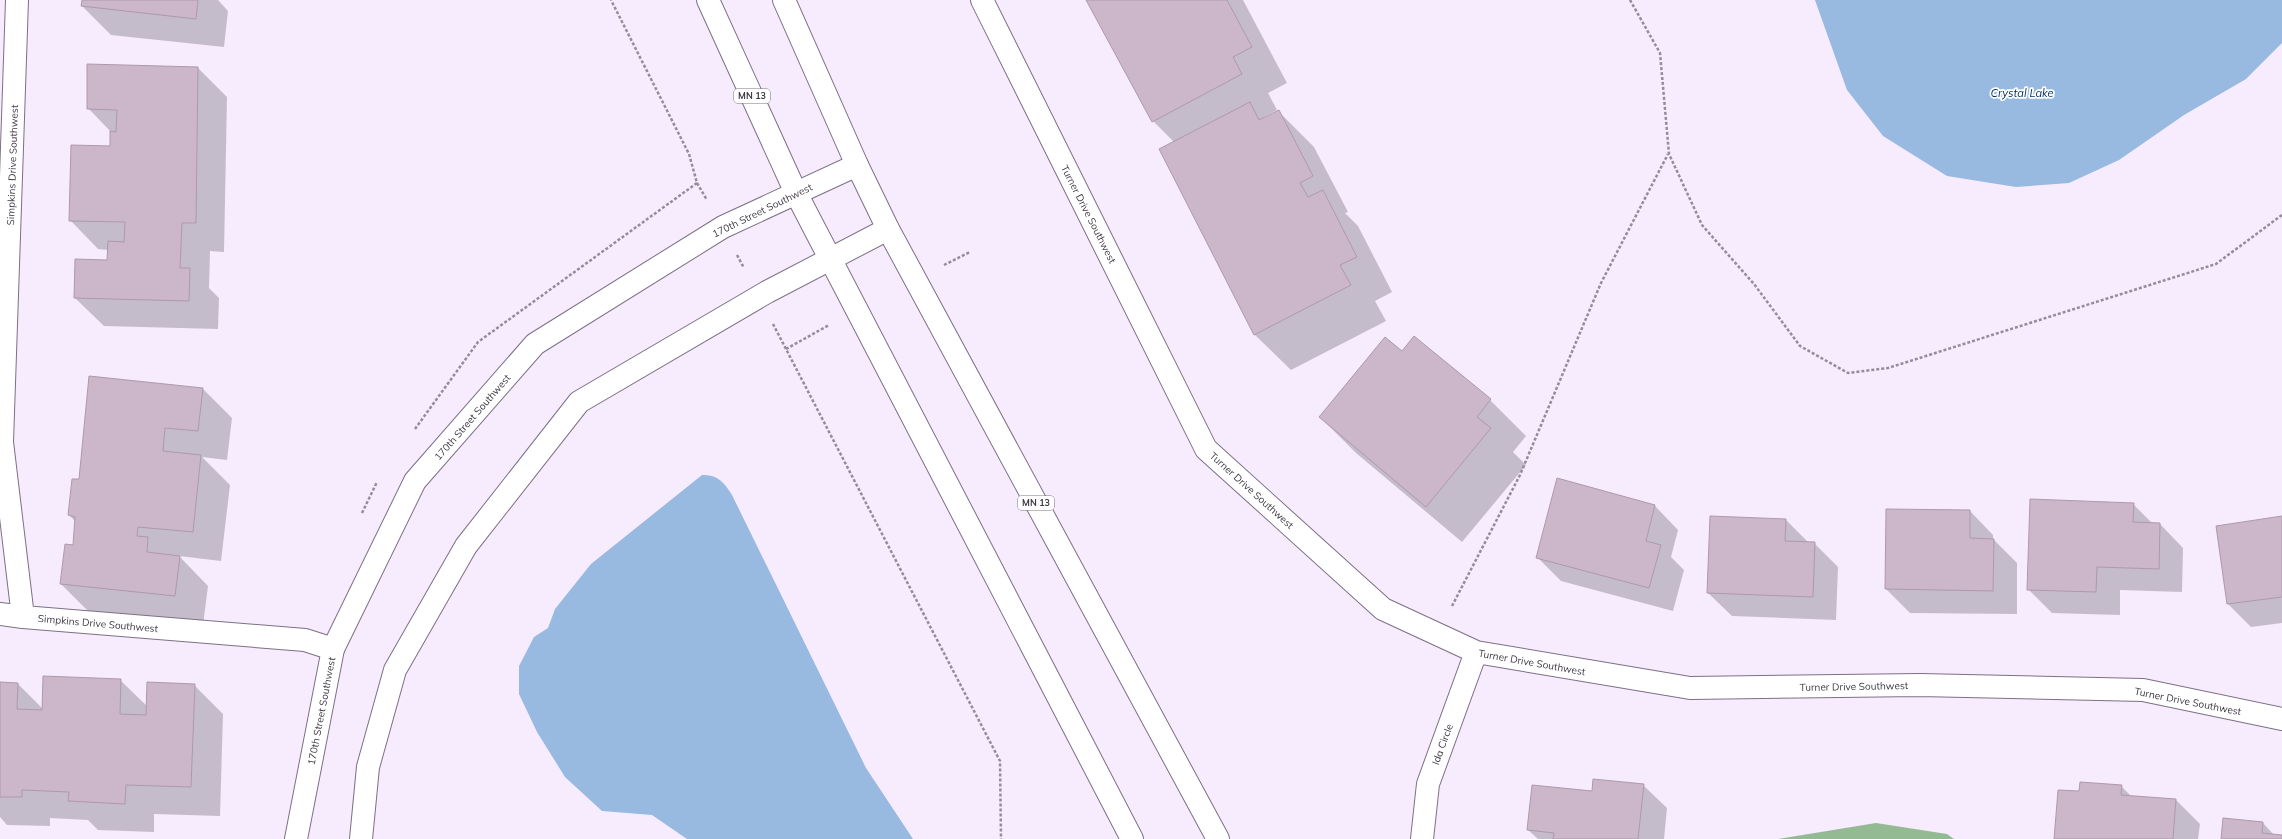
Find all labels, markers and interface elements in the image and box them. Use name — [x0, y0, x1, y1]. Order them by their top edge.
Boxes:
water label: Crystal Lake — [1990, 86, 2054, 100]
road number: MN 13 — [734, 89, 770, 103]
street label: Simpkins Drive Southwest — [4, 104, 21, 226]
street label: Turner Drive Southwest — [1058, 163, 1119, 266]
street label: 170th Street Southwest — [710, 180, 815, 240]
street label: 170th Street Southwest — [431, 371, 514, 463]
street label: Turner Drive Southwest — [1207, 449, 1297, 532]
road number: MN 13 — [1018, 496, 1054, 510]
street label: Simpkins Drive Southwest — [37, 612, 159, 635]
street label: Turner Drive Southwest — [1477, 647, 1587, 678]
street label: 170th Street Southwest — [305, 656, 338, 766]
street label: Turner Drive Southwest — [1800, 679, 1909, 694]
street label: Turner Drive Southwest — [2133, 685, 2243, 718]
street label: Ida Circle — [1429, 722, 1456, 766]

